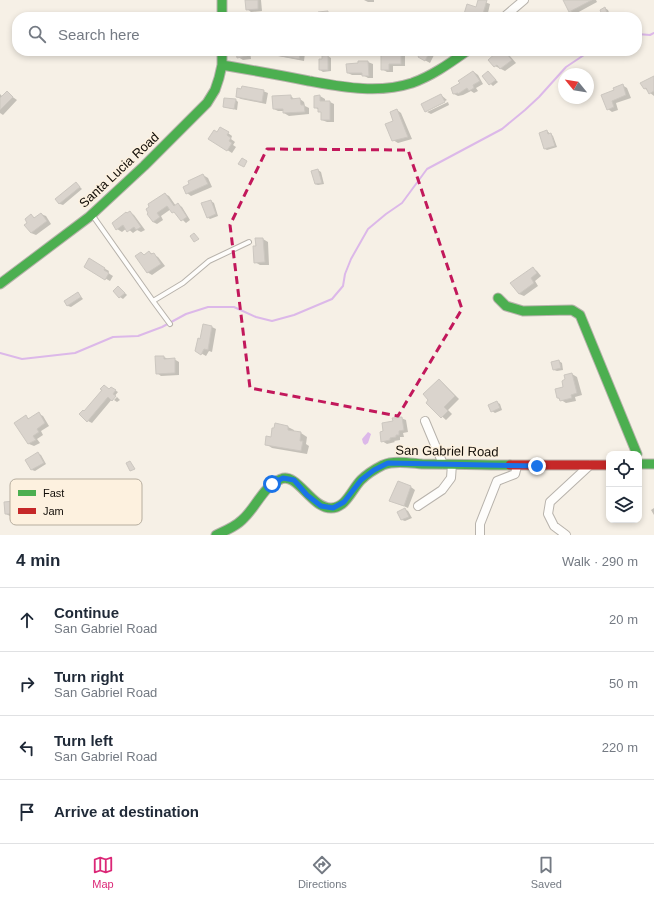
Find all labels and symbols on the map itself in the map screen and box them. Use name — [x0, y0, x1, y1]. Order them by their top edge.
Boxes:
north arrow — [558, 68, 594, 104]
street label: Santa Lucia Road — [76, 129, 162, 211]
street label: San Gabriel Road — [395, 443, 499, 459]
route end — [528, 457, 546, 475]
route start — [263, 475, 281, 493]
legend — [10, 479, 142, 525]
text: Fast — [43, 487, 64, 499]
text: Jam — [43, 505, 64, 517]

